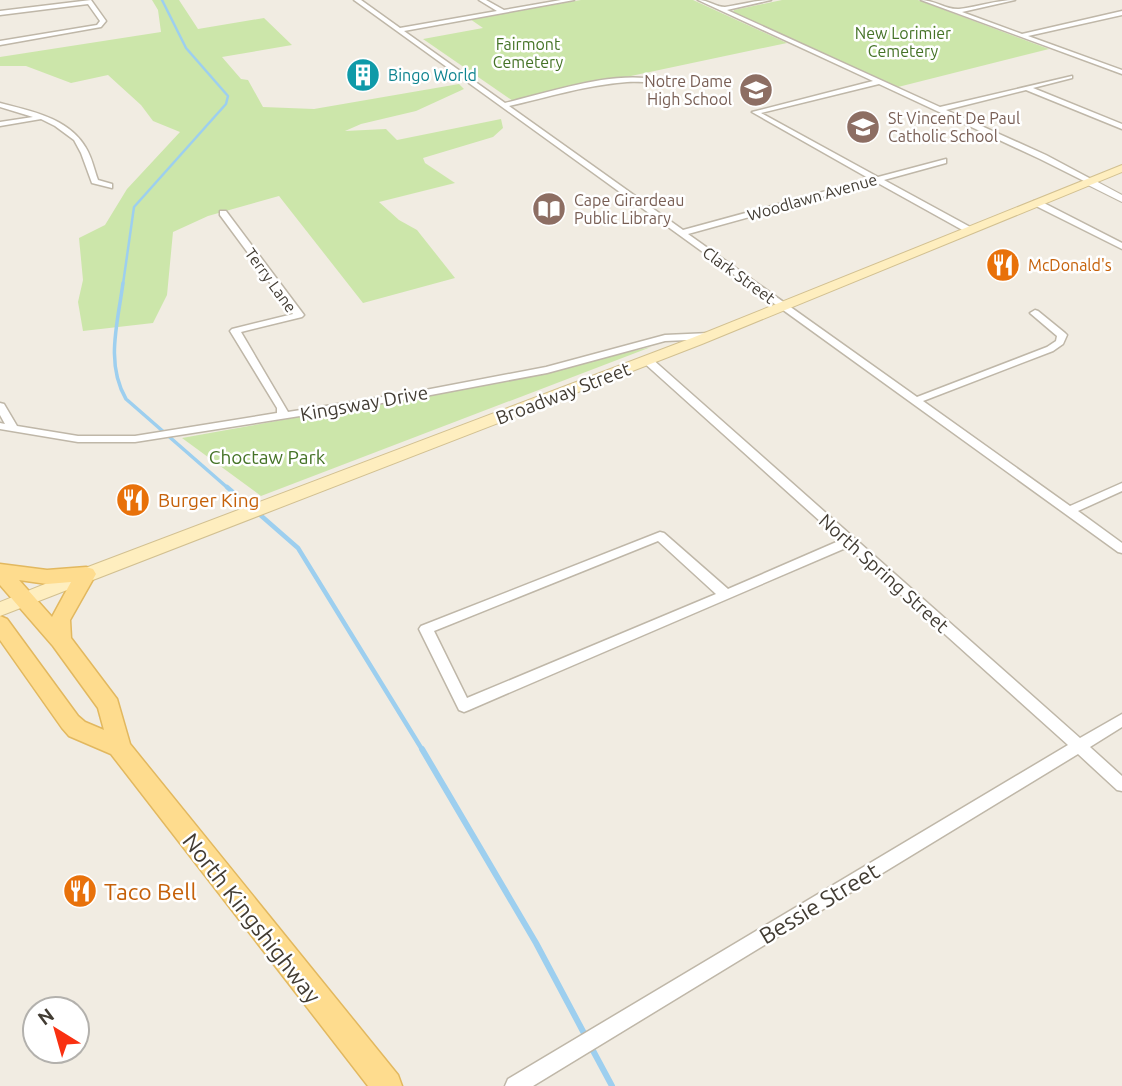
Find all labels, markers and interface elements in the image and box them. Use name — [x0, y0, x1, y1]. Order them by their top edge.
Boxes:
park label: New Lorimier Cemetery — [855, 24, 951, 60]
park label: Fairmont Cemetery — [493, 35, 564, 71]
building icon: Bingo World — [344, 56, 382, 94]
place label: Bingo World — [388, 66, 477, 84]
school or university icon: Notre Dame High School — [737, 71, 775, 109]
place label: Notre Dame High School — [644, 72, 732, 108]
school or university icon: St Vincent De Paul Catholic School — [844, 108, 882, 146]
place label: St Vincent De Paul Catholic School — [888, 109, 1020, 145]
street label: Woodlawn Avenue — [745, 170, 879, 224]
library icon: Cape Girardeau Public Library — [530, 190, 568, 228]
place label: Cape Girardeau Public Library — [574, 191, 684, 227]
street label: Clark Street — [699, 243, 779, 308]
street label: Terry Lane — [242, 244, 300, 316]
restaurant icon: McDonald's — [984, 246, 1022, 284]
place label: McDonald's — [1028, 256, 1112, 274]
street label: Broadway Street — [493, 357, 634, 429]
street label: Kingsway Drive — [298, 381, 430, 425]
park label: Choctaw Park — [209, 446, 326, 468]
restaurant icon: Burger King — [114, 481, 152, 519]
place label: Burger King — [158, 489, 259, 511]
street label: North Spring Street — [815, 509, 954, 637]
street label: North Kingshighway — [178, 828, 326, 1008]
street label: Bessie Street — [755, 858, 883, 948]
restaurant icon: Taco Bell — [61, 872, 99, 910]
place label: Taco Bell — [104, 879, 196, 904]
north arrow — [21, 995, 91, 1065]
text: N — [33, 1003, 58, 1029]

